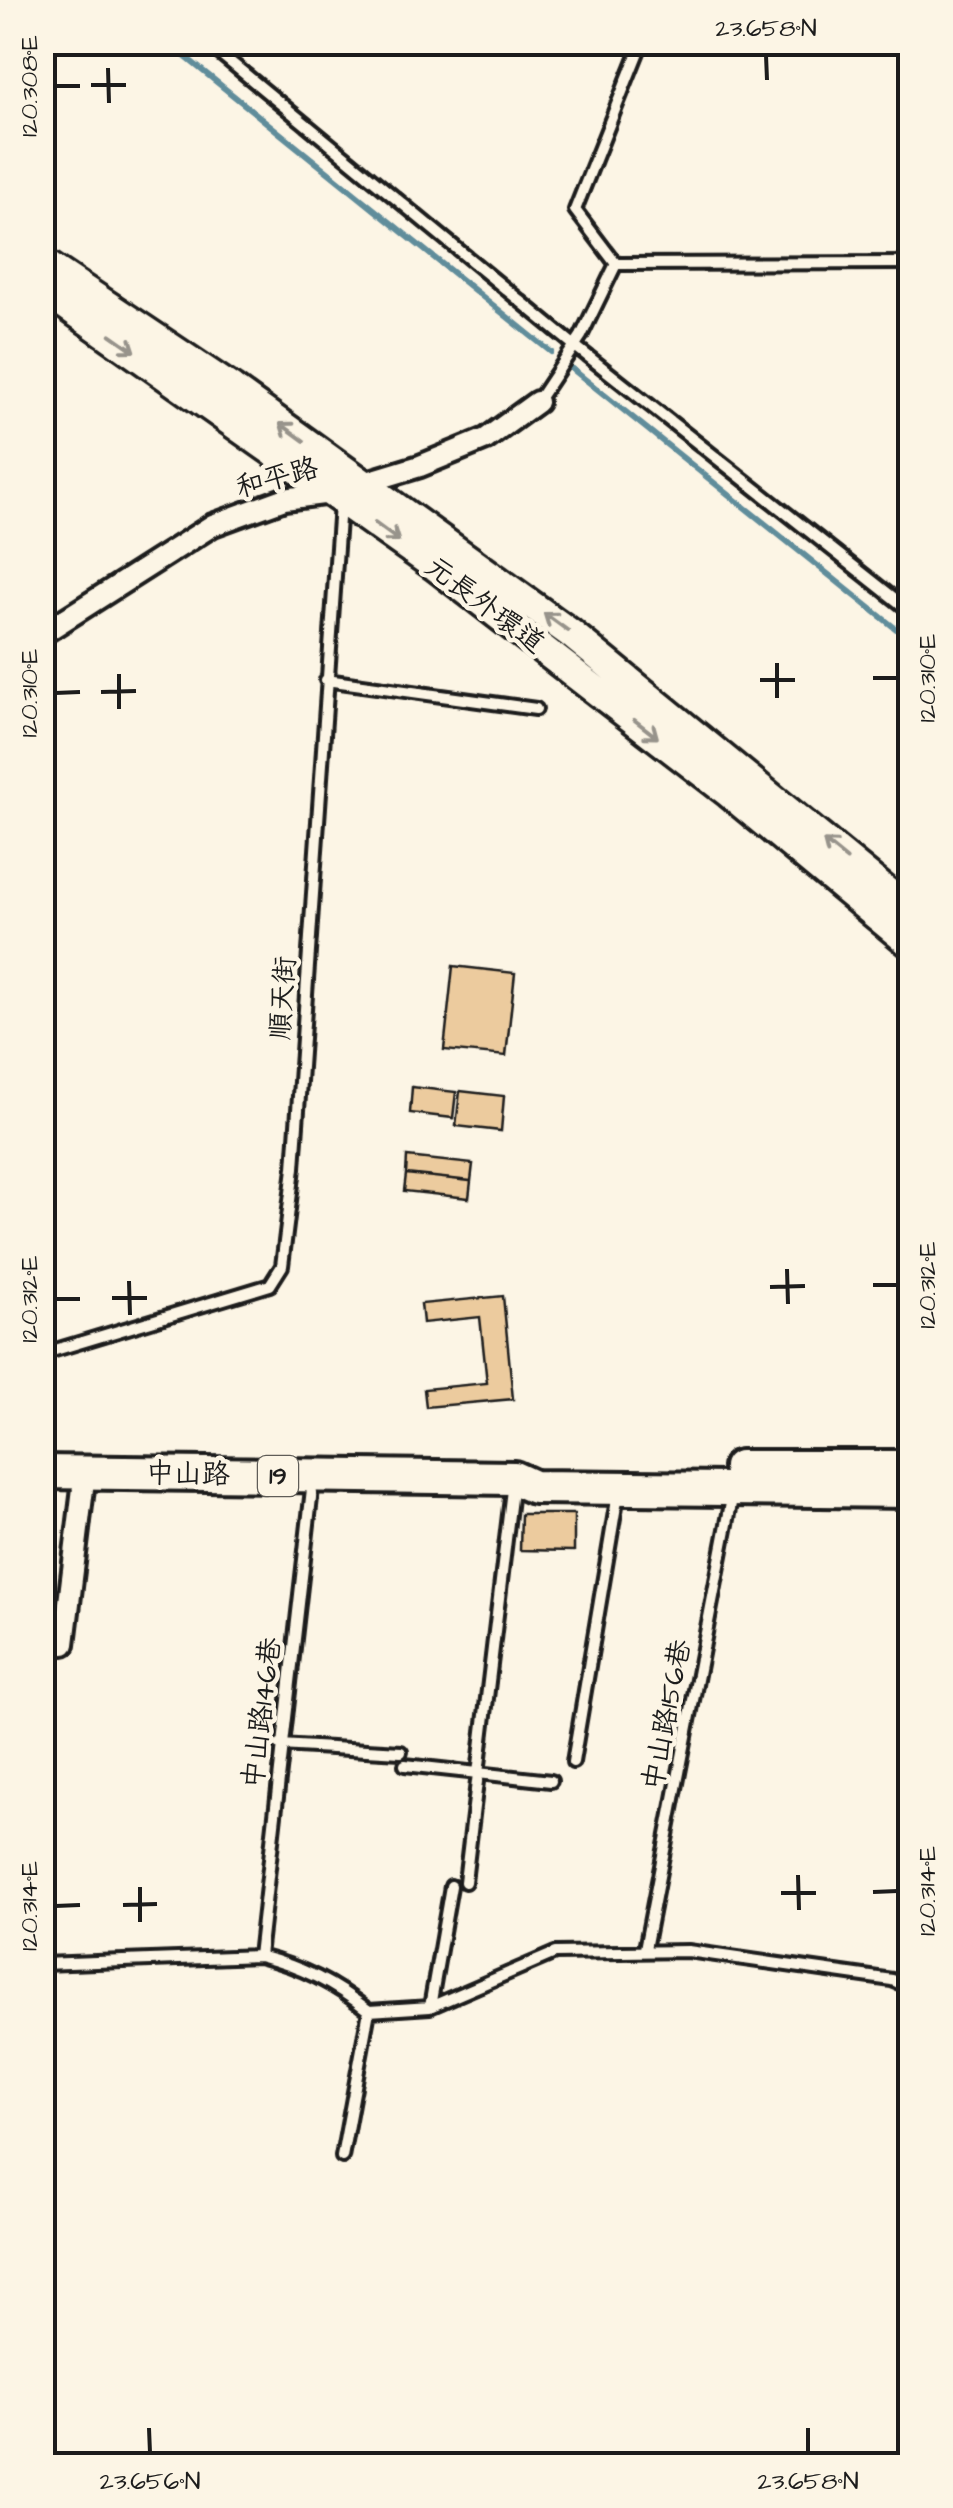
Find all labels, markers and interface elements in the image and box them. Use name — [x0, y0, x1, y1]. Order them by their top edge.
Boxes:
text: 23.658°N — [715, 11, 817, 46]
text: 120.308°E — [12, 35, 47, 137]
one-way arrow — [108, 332, 136, 353]
one-way arrow — [279, 422, 306, 443]
street label: 和平路 — [231, 448, 323, 508]
one-way arrow — [373, 521, 400, 542]
street label: 元長外環道 — [417, 547, 553, 663]
one-way arrow — [542, 612, 570, 633]
text: 120.310°E — [910, 633, 945, 722]
text: 120.310°E — [12, 648, 47, 737]
one-way arrow — [632, 718, 659, 739]
one-way arrow — [822, 839, 848, 861]
street label: 順天街 — [261, 955, 305, 1041]
text: 120.312°E — [910, 1241, 945, 1329]
text: 120.312°E — [12, 1255, 47, 1343]
street label: 中山路 — [146, 1454, 230, 1494]
road number: 19 — [258, 1456, 298, 1496]
street label: 中山路146巷 — [233, 1634, 291, 1791]
street label: 中山路156巷 — [633, 1635, 701, 1794]
text: 120.314°E — [910, 1846, 945, 1936]
text: 120.314°E — [12, 1861, 47, 1951]
text: 23.656°N — [100, 2464, 200, 2499]
text: 23.658°N — [757, 2464, 859, 2499]

